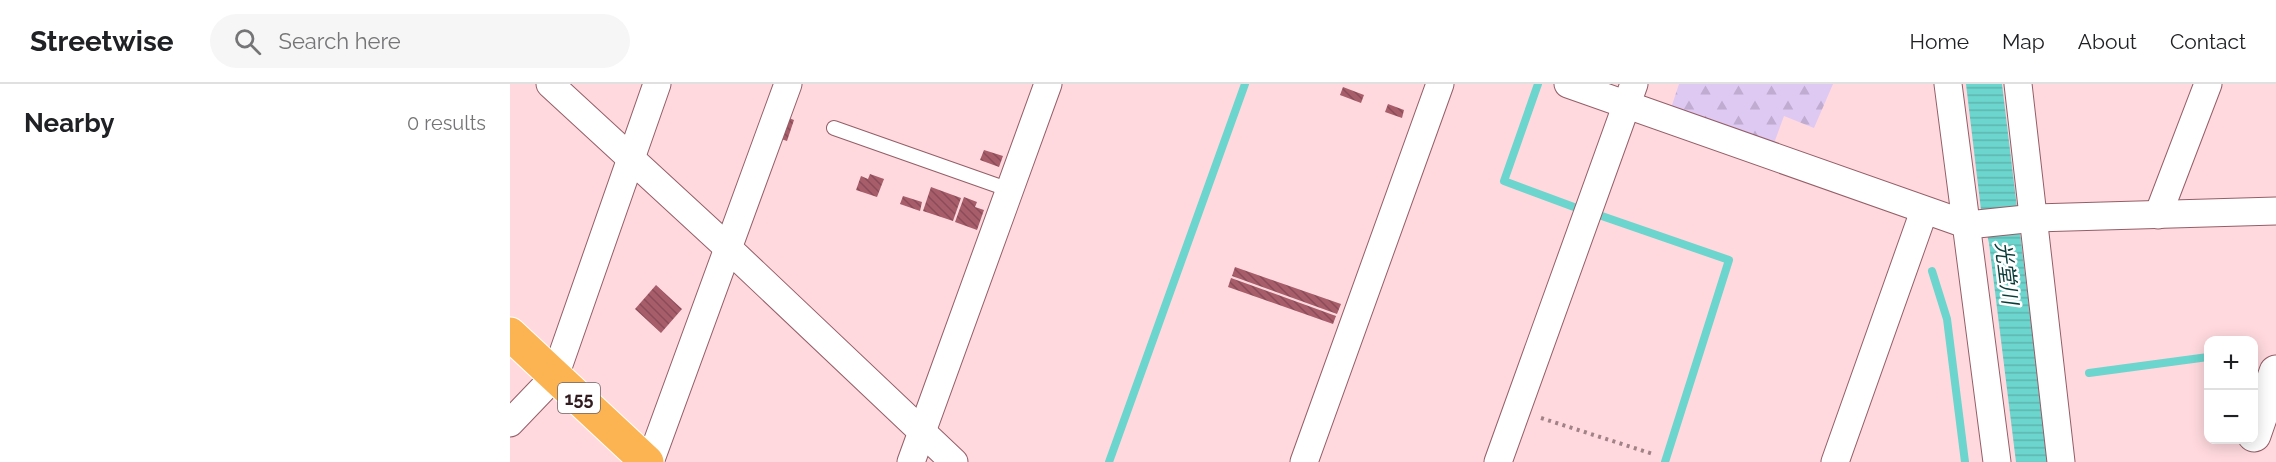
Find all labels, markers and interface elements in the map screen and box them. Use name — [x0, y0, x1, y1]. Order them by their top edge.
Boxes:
search box — [210, 14, 630, 68]
text: Streetwise — [30, 25, 174, 58]
icon: search — [231, 25, 264, 58]
text: Search here — [279, 28, 401, 54]
text: Home — [1910, 29, 1969, 54]
text: Map — [2002, 29, 2045, 54]
text: About — [2078, 29, 2137, 54]
text: Contact — [2170, 29, 2246, 54]
text: Nearby — [24, 108, 114, 138]
text: 0 results — [407, 111, 486, 135]
water label: 光堂川 — [1991, 240, 2023, 308]
map controls — [2204, 336, 2258, 444]
button: + — [2204, 336, 2258, 390]
road number: 155 — [558, 383, 600, 413]
button: − — [2204, 390, 2258, 444]

